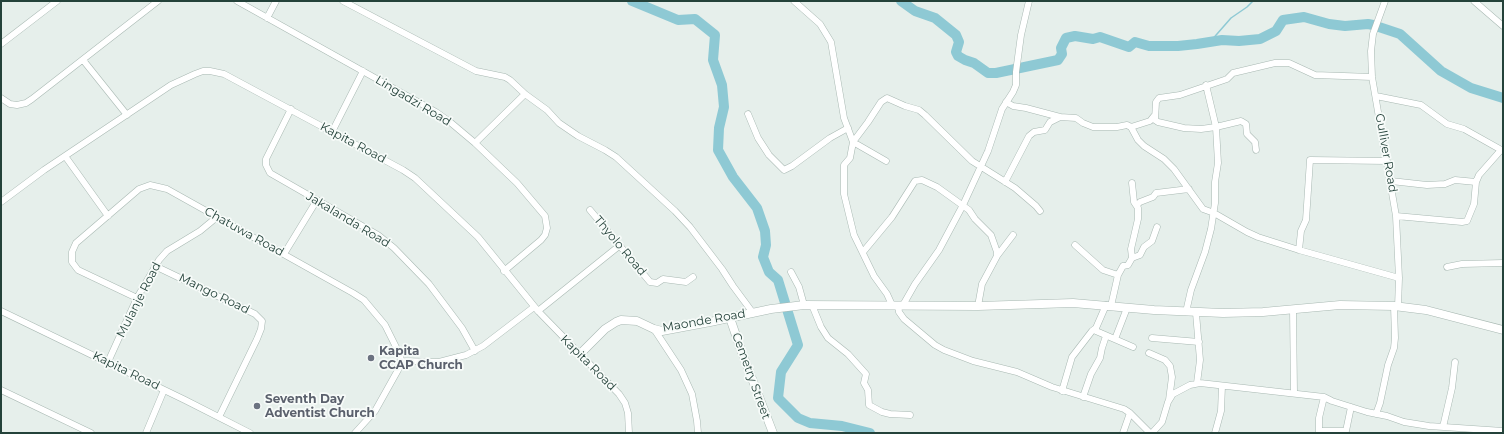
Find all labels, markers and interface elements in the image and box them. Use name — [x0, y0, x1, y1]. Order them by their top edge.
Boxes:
street label: Lingadzi Road — [373, 73, 453, 129]
street label: Gulliver Road — [1372, 112, 1400, 194]
street label: Kapita Road — [317, 120, 389, 166]
street label: Jakalanda Road — [303, 189, 393, 251]
street label: Chatuwa Road — [202, 204, 286, 260]
street label: Thyolo Road — [591, 213, 649, 279]
street label: Mulanje Road — [114, 260, 164, 340]
street label: Mango Road — [176, 271, 252, 317]
street label: Maonde Road — [661, 307, 747, 335]
street label: Cemetry Street — [729, 331, 773, 421]
street label: Kapita Road — [557, 332, 619, 394]
place label: Kapita CCAP Church — [379, 344, 463, 372]
street label: Kapita Road — [90, 349, 162, 393]
marker: Kapita CCAP Church — [366, 353, 376, 363]
place label: Seventh Day Adventist Church — [265, 392, 375, 420]
marker: Seventh Day Adventist Church — [252, 401, 262, 411]

